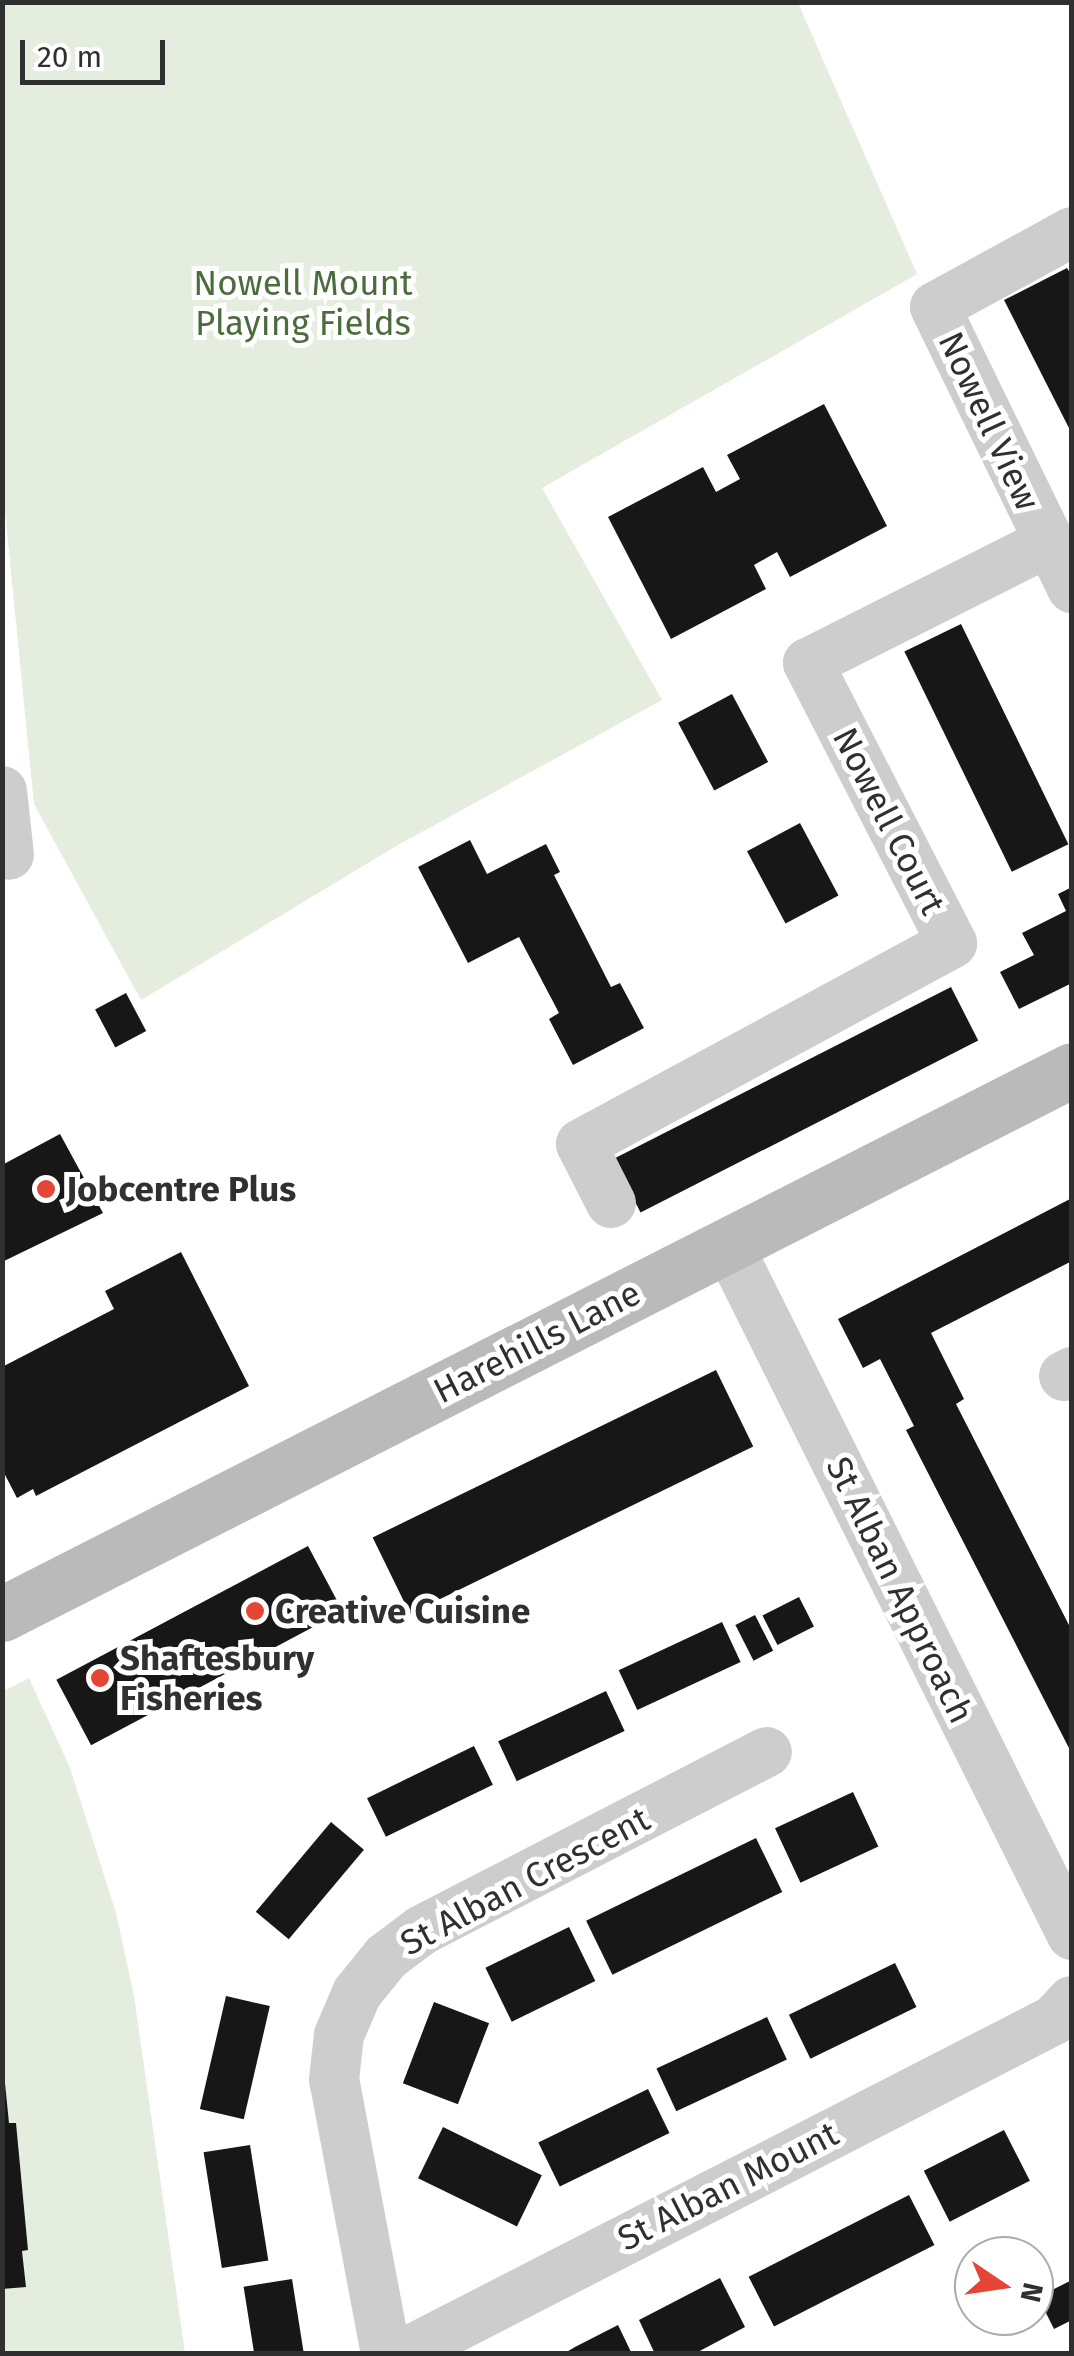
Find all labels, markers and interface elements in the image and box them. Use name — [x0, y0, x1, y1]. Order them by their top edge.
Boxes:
scale bar — [25, 20, 170, 82]
text: 20 m — [37, 39, 102, 75]
park label: Nowell Mount Playing Fields — [193, 262, 413, 344]
street label: Nowell View — [929, 325, 1049, 517]
street label: Nowell Court — [824, 721, 954, 921]
place label: Jobcentre Plus — [66, 1168, 296, 1210]
marker: Jobcentre Plus — [35, 1178, 57, 1200]
street label: Harehills Lane — [427, 1272, 647, 1412]
street label: St Alban Approach — [817, 1450, 983, 1730]
place label: Creative Cuisine — [275, 1590, 530, 1632]
marker: Creative Cuisine — [244, 1600, 266, 1622]
place label: Shaftesbury Fisheries — [120, 1637, 314, 1719]
marker: Shaftesbury Fisheries — [89, 1667, 111, 1689]
street label: St Alban Crescent — [393, 1798, 657, 1964]
street label: St Alban Mount — [611, 2112, 845, 2260]
north arrow — [954, 2236, 1054, 2336]
text: N — [1014, 2280, 1050, 2305]

